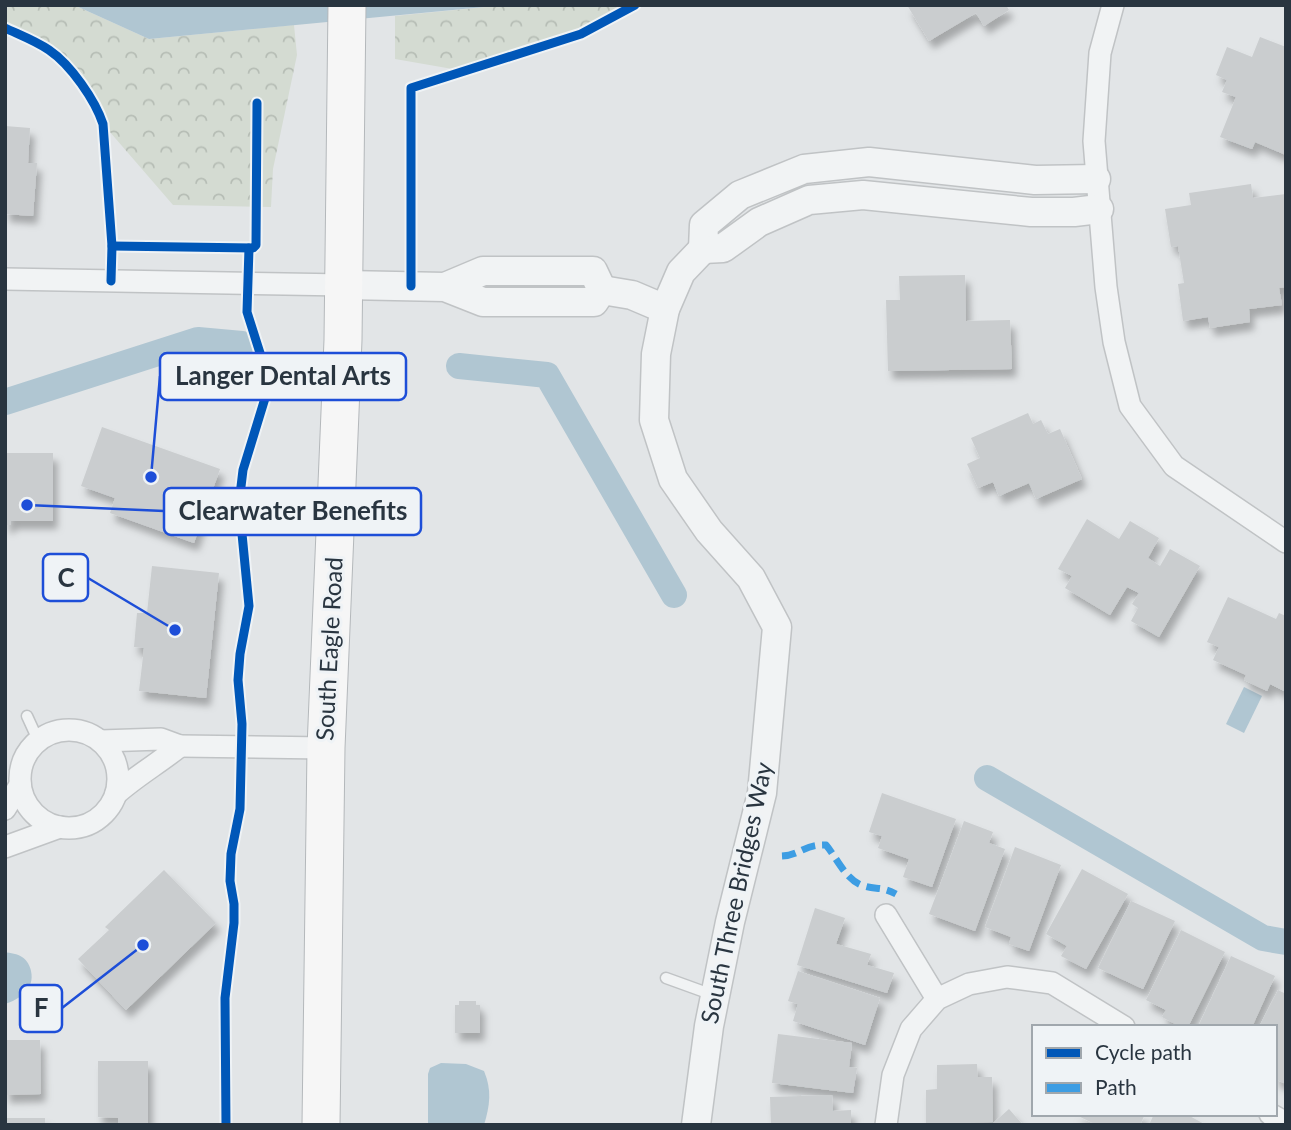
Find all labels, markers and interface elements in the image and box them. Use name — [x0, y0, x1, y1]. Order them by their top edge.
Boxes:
callout: Langer Dental Arts — [160, 353, 406, 400]
text: Langer Dental Arts — [175, 359, 391, 391]
callout: Clearwater Benefits — [164, 488, 421, 535]
text: Clearwater Benefits — [179, 494, 407, 526]
callout: C — [43, 554, 88, 601]
street label: South Eagle Road — [309, 556, 348, 742]
text: C — [57, 561, 75, 593]
street label: South Three Bridges Way — [694, 759, 778, 1026]
callout: F — [20, 985, 62, 1032]
text: F — [34, 991, 48, 1023]
legend — [1032, 1025, 1277, 1116]
text: Cycle path — [1095, 1039, 1192, 1064]
text: Path — [1095, 1074, 1137, 1099]

